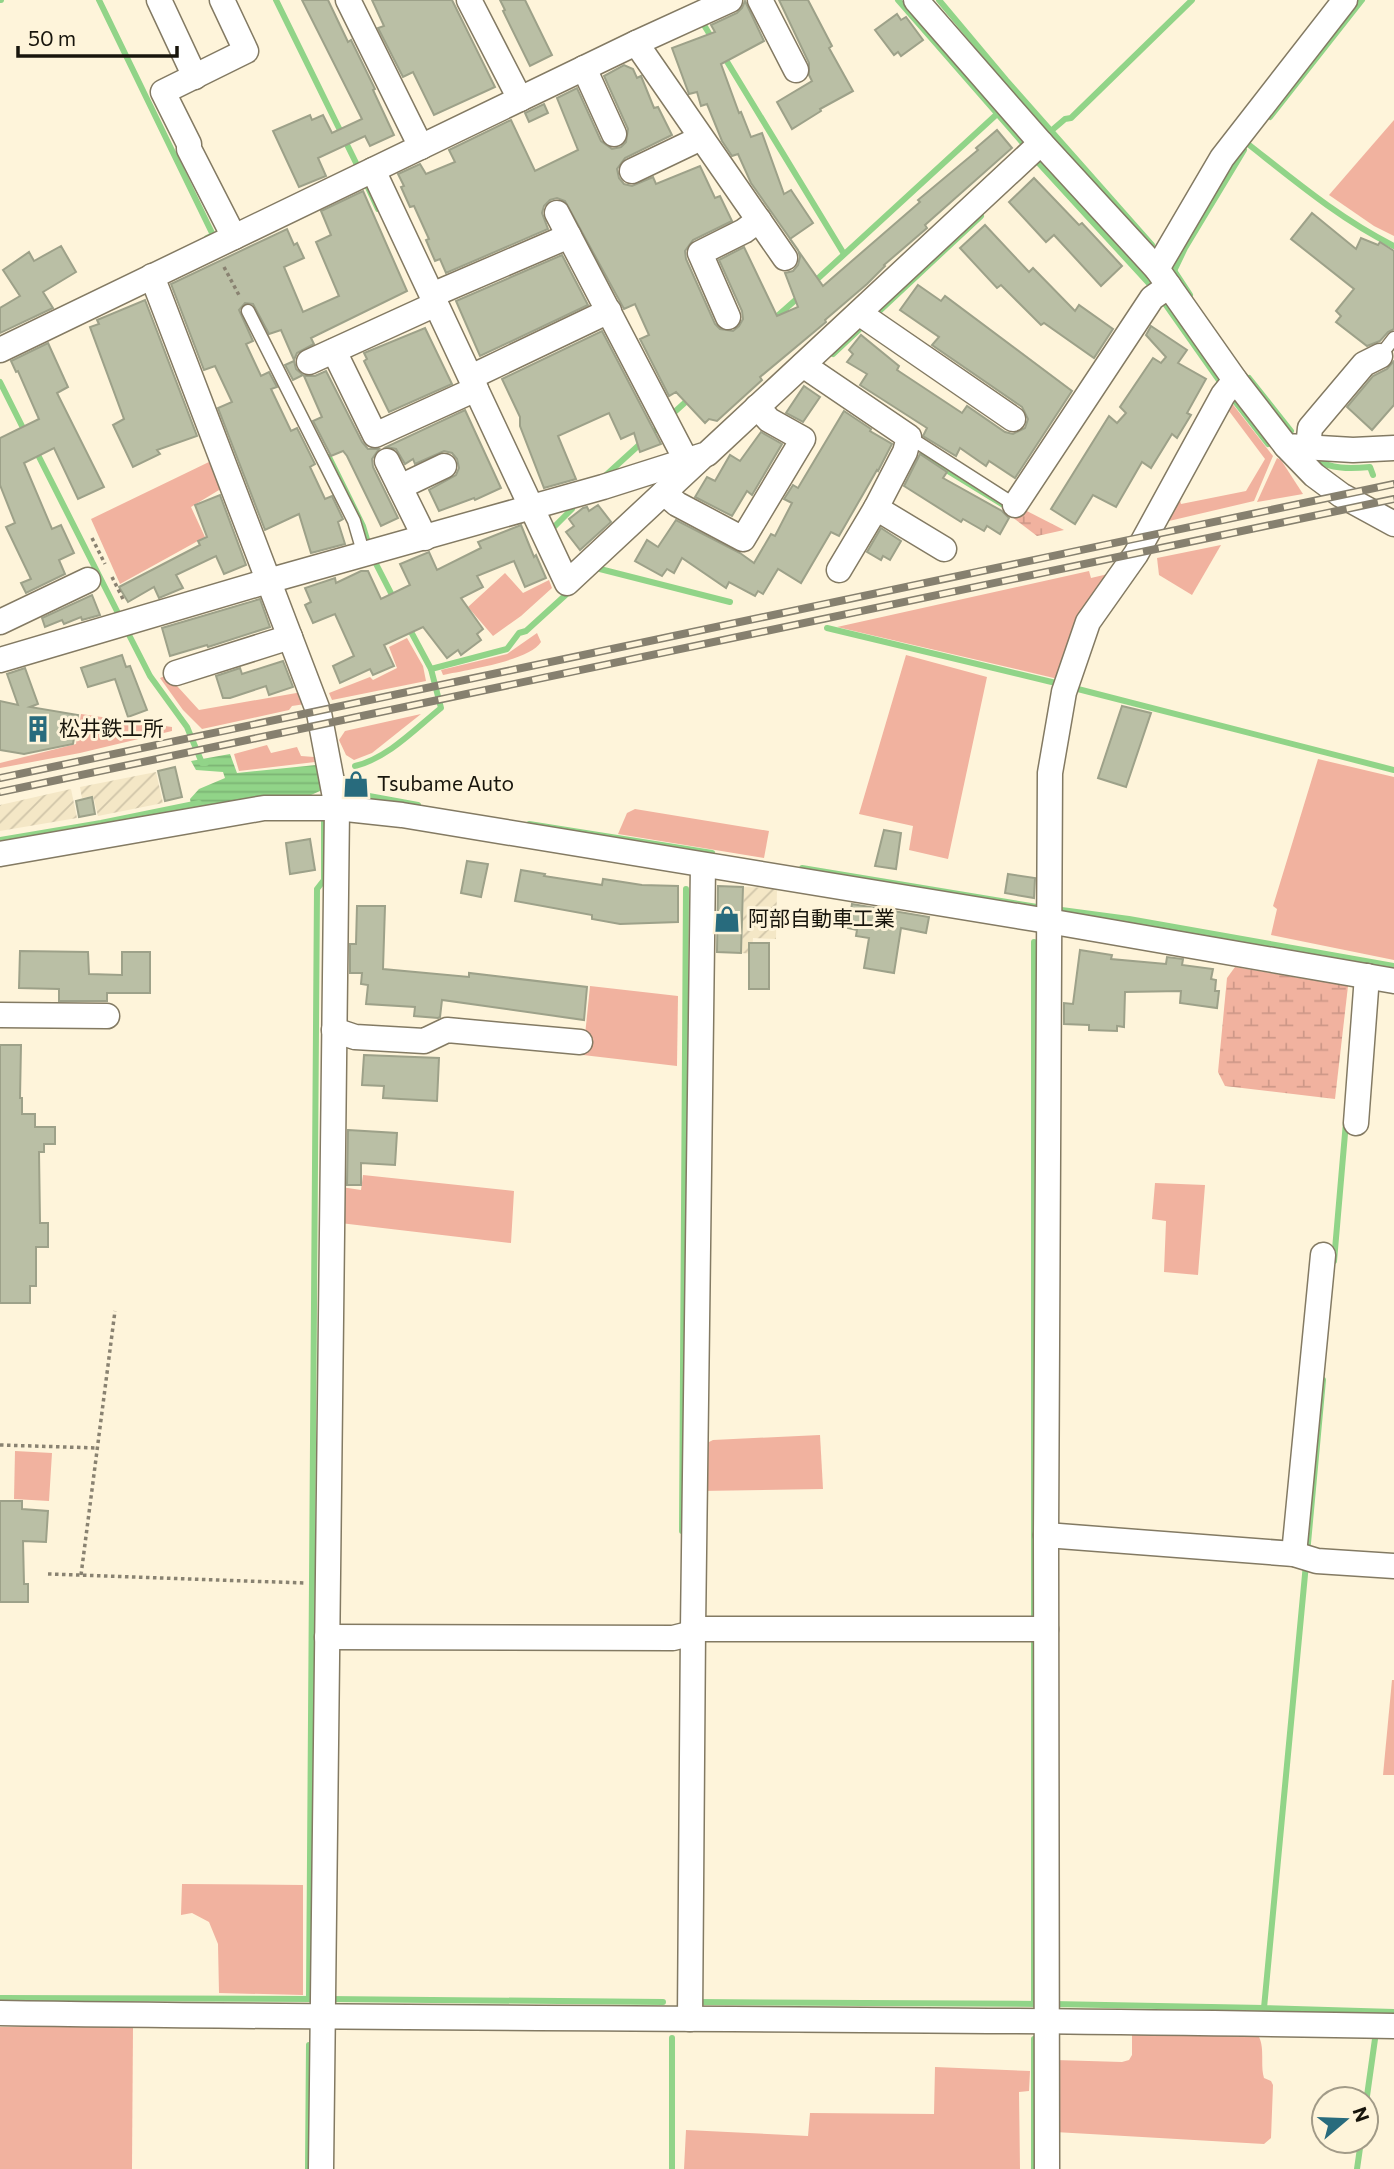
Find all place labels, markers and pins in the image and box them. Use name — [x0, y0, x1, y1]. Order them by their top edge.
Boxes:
building icon: 松井鉄工所 — [23, 714, 53, 744]
place label: 松井鉄工所 — [59, 715, 164, 740]
shop icon: Tsubame Auto — [341, 769, 371, 799]
place label: Tsubame Auto — [377, 770, 514, 795]
shop icon: 阿部自動車工業 — [712, 904, 742, 934]
place label: 阿部自動車工業 — [748, 905, 895, 930]

